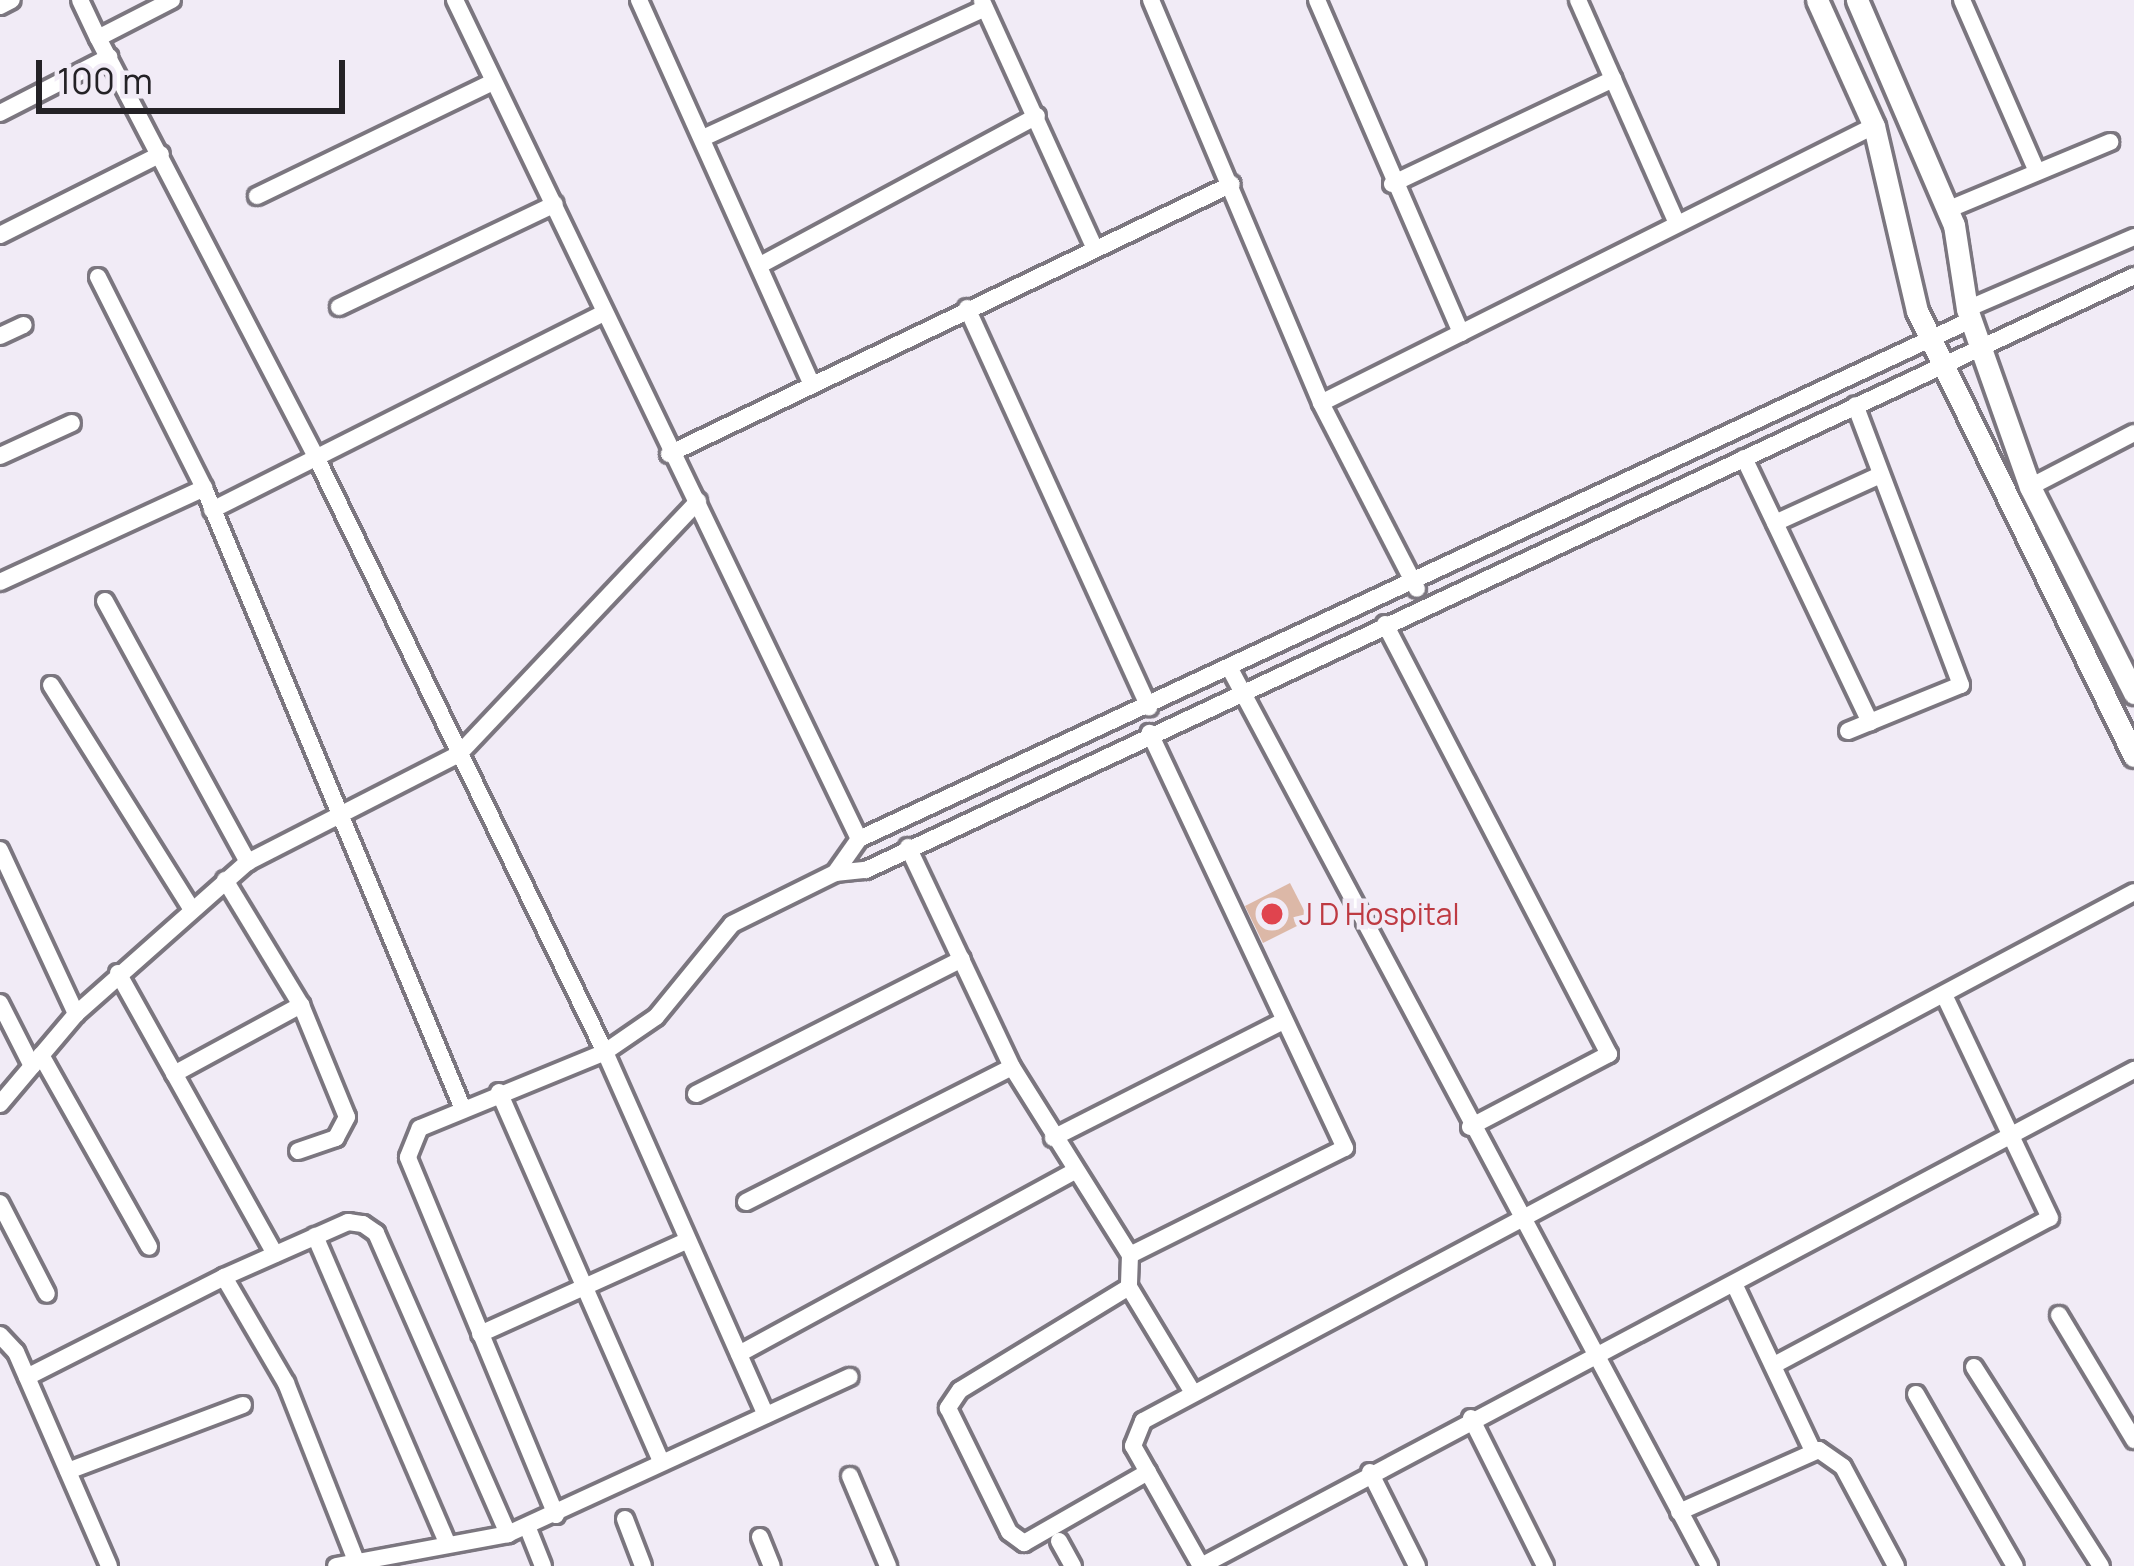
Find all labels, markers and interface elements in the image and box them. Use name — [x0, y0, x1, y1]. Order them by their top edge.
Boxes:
scale bar — [42, 36, 351, 110]
text: 100 m — [57, 56, 153, 105]
place label: J D Hospital — [1299, 896, 1459, 932]
marker: J D Hospital — [1256, 898, 1288, 930]

